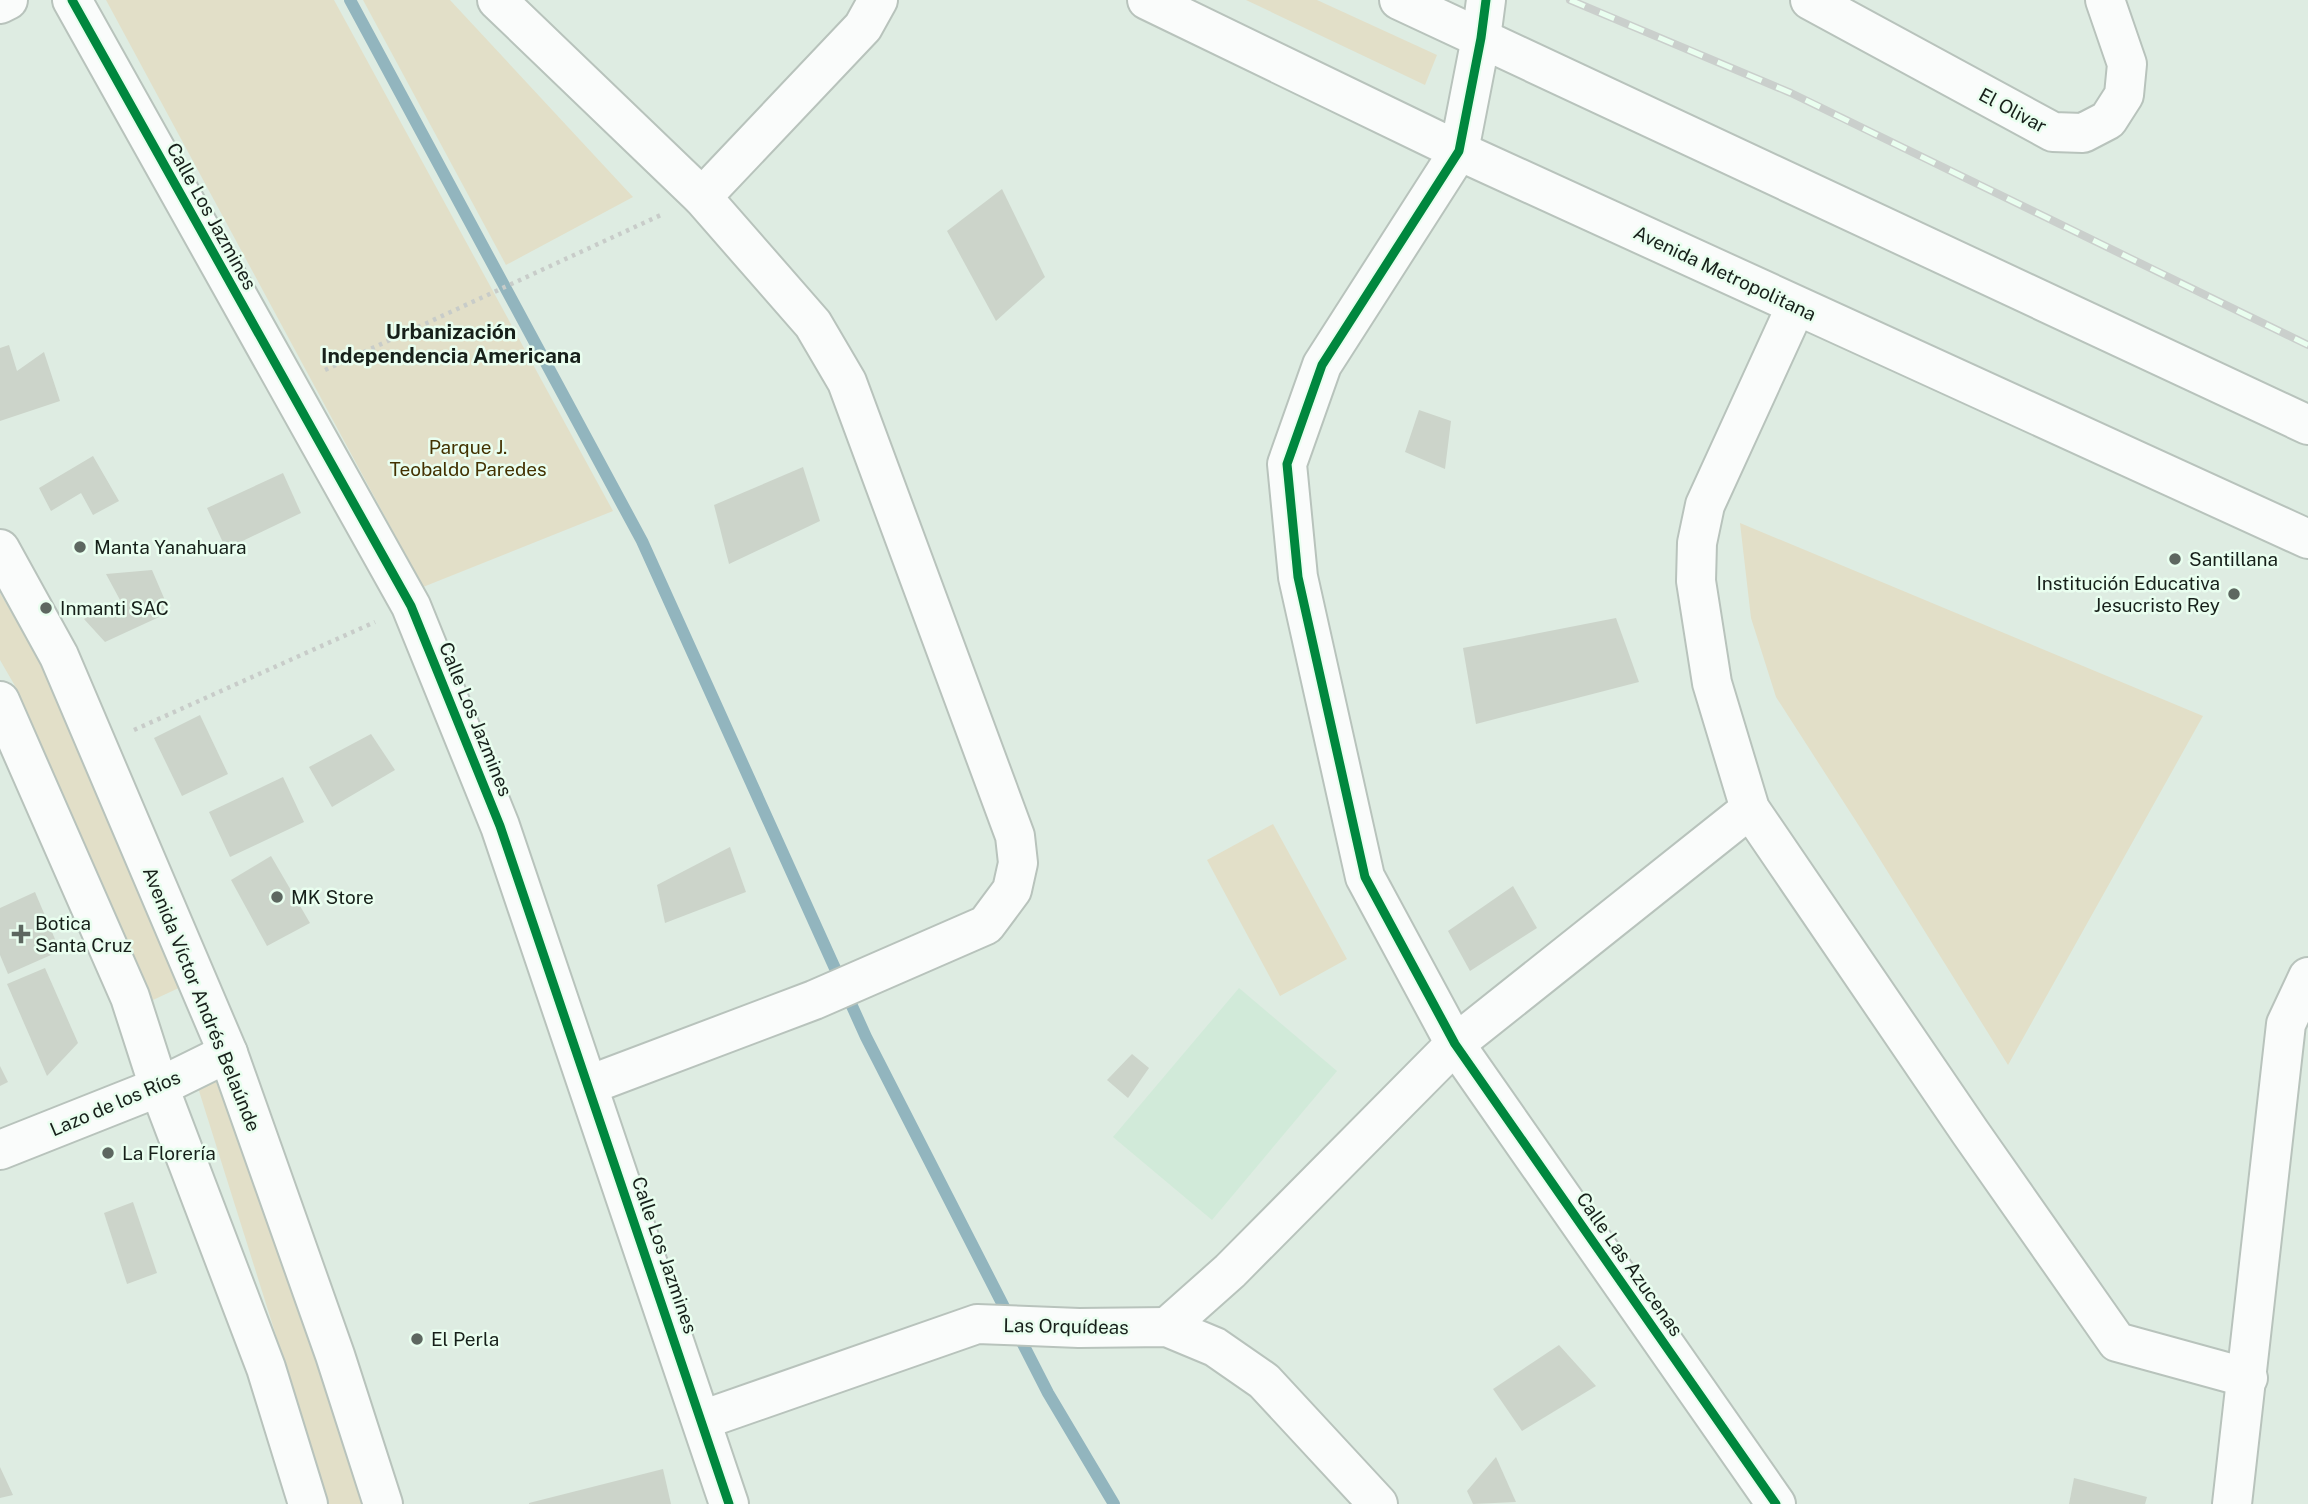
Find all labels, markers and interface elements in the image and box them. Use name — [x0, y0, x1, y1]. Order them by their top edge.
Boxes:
street label: El Olivar — [1975, 83, 2051, 137]
street label: Calle Los Jazmines — [163, 139, 261, 293]
street label: Avenida Metropolitana — [1630, 221, 1820, 325]
district label: Urbanización Independencia Americana — [321, 319, 581, 368]
park label: Parque J. Teobaldo Paredes — [389, 436, 547, 480]
place label: Manta Yanahuara — [94, 536, 247, 558]
marker: Manta Yanahuara — [72, 539, 88, 555]
place label: Santillana — [2189, 548, 2278, 570]
marker: Santillana — [2167, 551, 2183, 567]
place label: Institución Educativa Jesucristo Rey — [2036, 572, 2220, 616]
marker: Institución Educativa Jesucristo Rey — [2226, 586, 2242, 602]
place label: Inmanti SAC — [60, 597, 169, 619]
marker: Inmanti SAC — [38, 600, 54, 616]
street label: Calle Los Jazmines — [435, 639, 517, 799]
street label: Avenida Víctor Andrés Belaúnde — [139, 864, 265, 1134]
place label: MK Store — [291, 886, 374, 908]
marker: MK Store — [269, 889, 285, 905]
place label: Botica Santa Cruz — [35, 912, 132, 956]
marker: Botica Santa Cruz — [13, 926, 29, 942]
street label: Lazo de los Ríos — [46, 1066, 184, 1140]
place label: La Florería — [122, 1142, 216, 1164]
marker: La Florería — [100, 1145, 116, 1161]
street label: Calle Los Jazmines — [628, 1174, 702, 1336]
street label: Calle Las Azucenas — [1572, 1188, 1688, 1340]
street label: Las Orquídeas — [1003, 1314, 1129, 1338]
place label: El Perla — [431, 1328, 499, 1350]
marker: El Perla — [409, 1331, 425, 1347]

